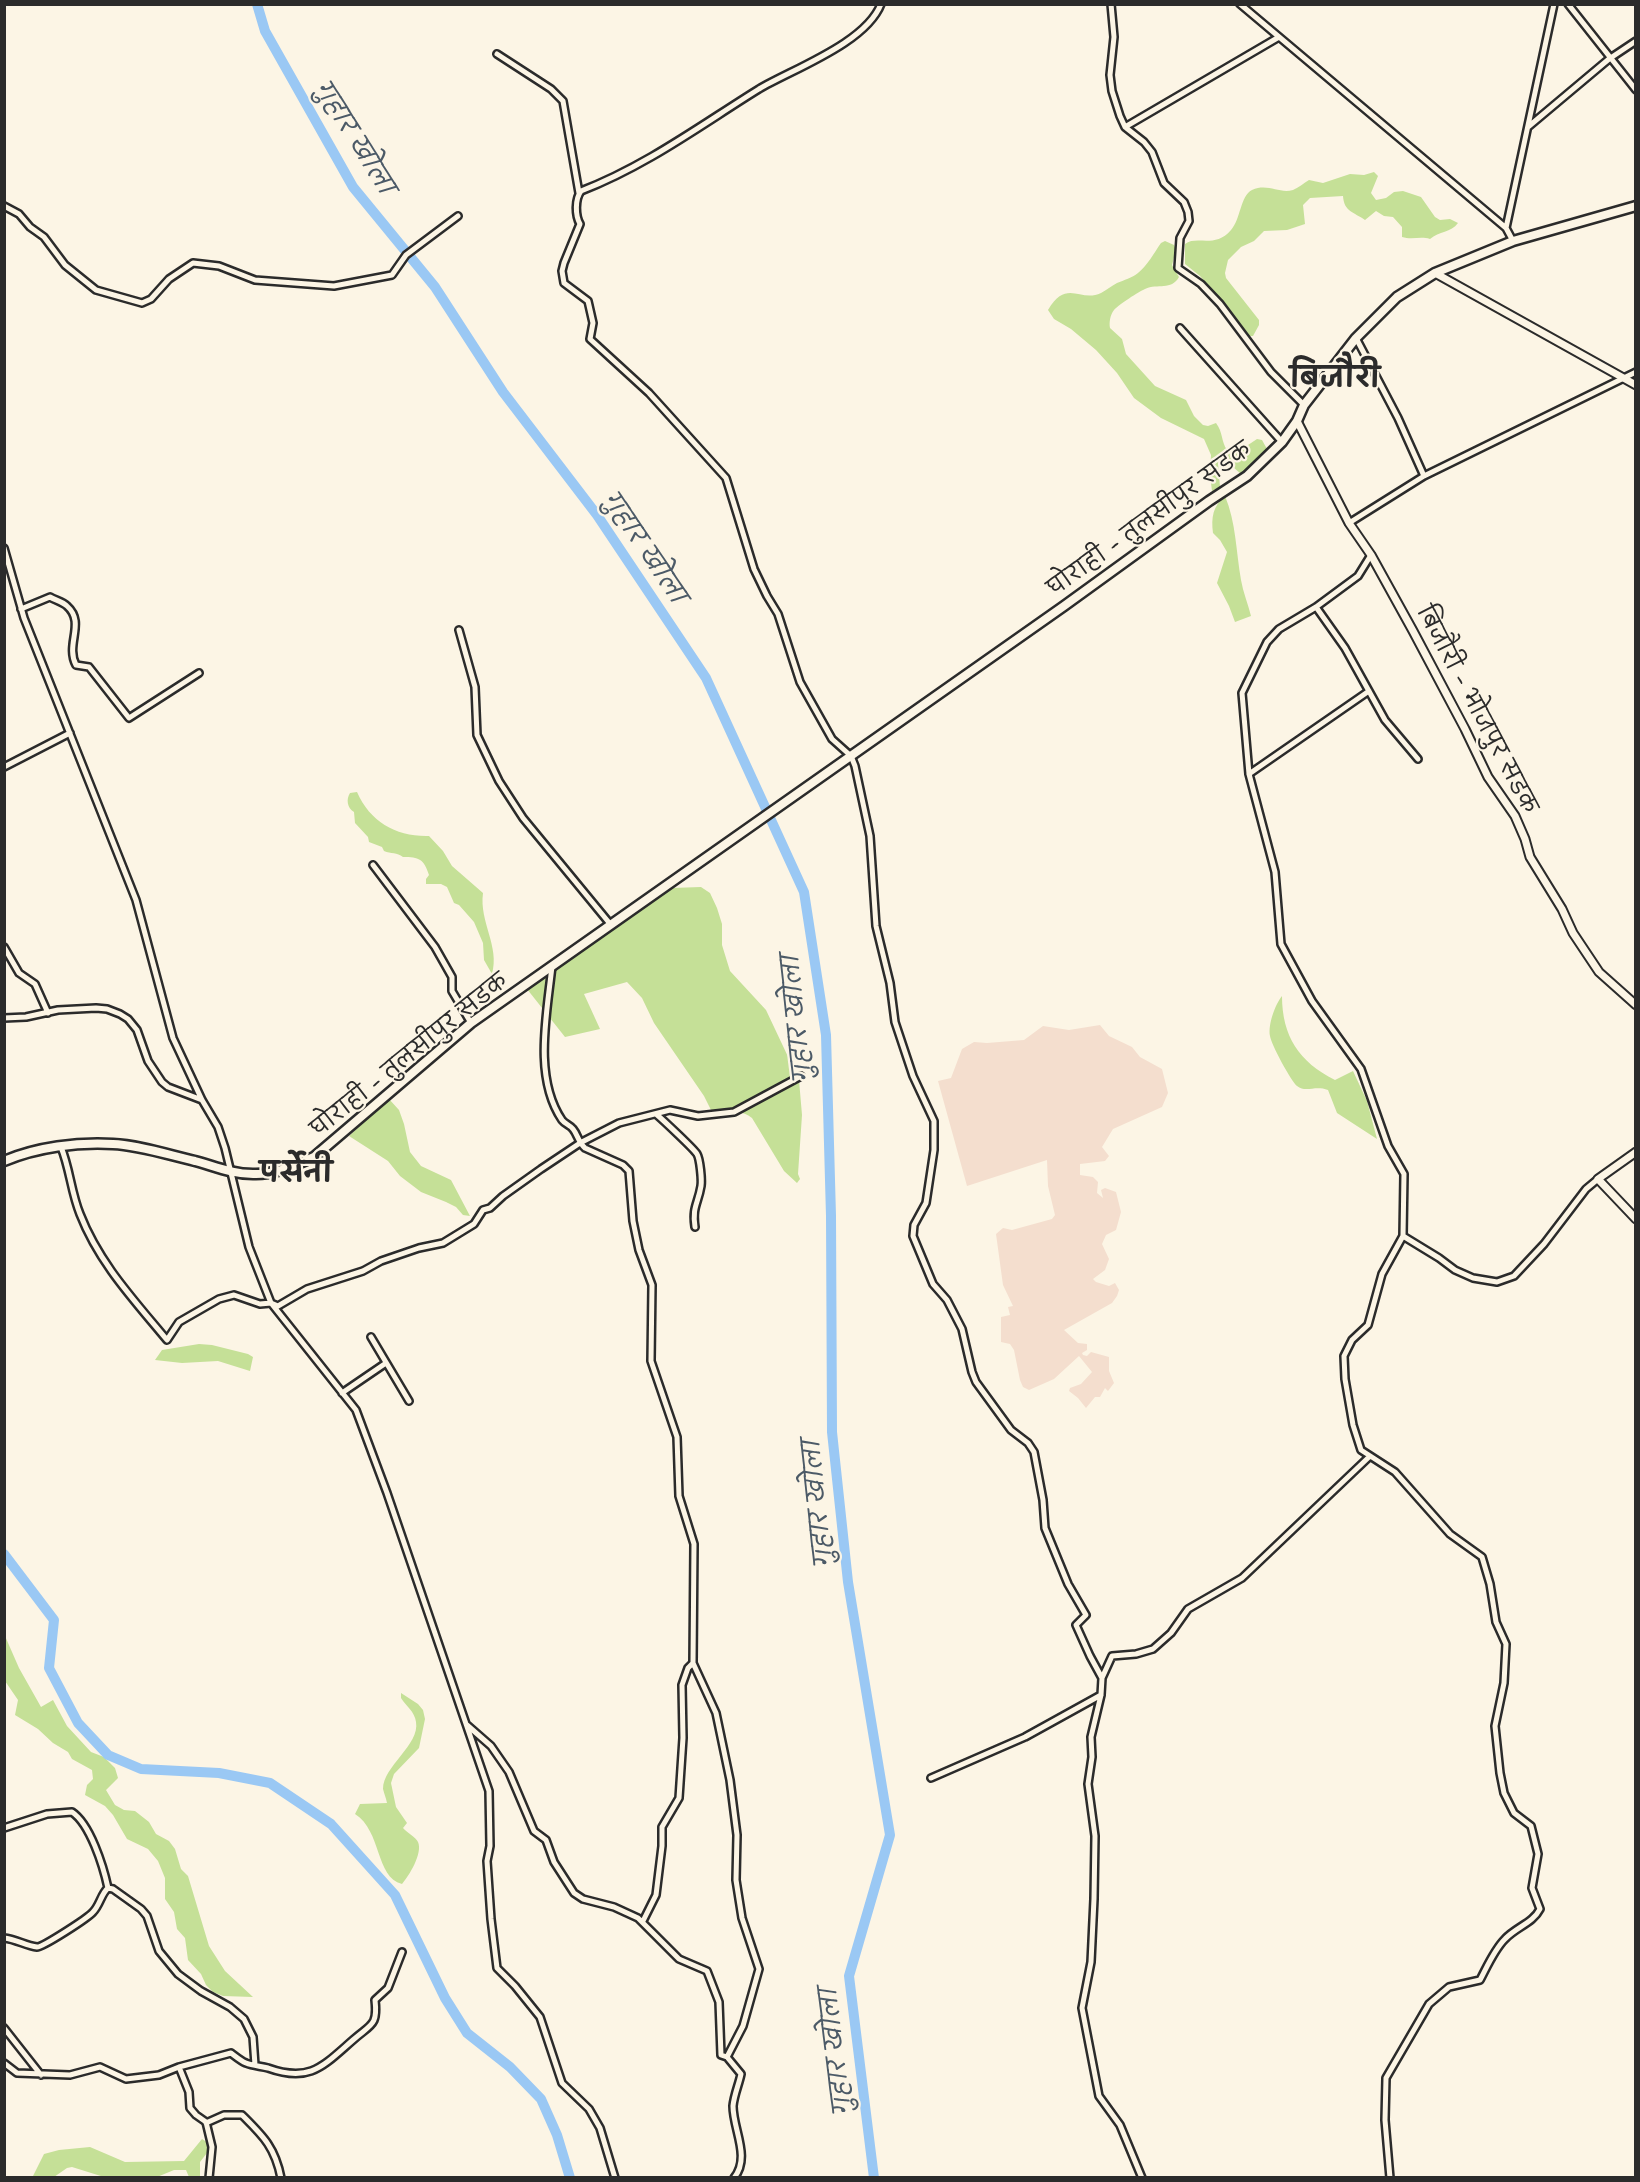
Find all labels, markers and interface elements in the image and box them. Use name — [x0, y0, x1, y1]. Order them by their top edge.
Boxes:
water label: गुहार खोला — [307, 76, 399, 200]
district label: बिजौरी — [1290, 363, 1380, 397]
street label: घोराही - तुलसीपुर सडक — [1043, 437, 1257, 603]
water label: गुहार खोला — [595, 487, 691, 609]
street label: बिजौरी - भोजपुर सडक — [1410, 602, 1542, 818]
water label: गुहार खोला — [777, 954, 819, 1084]
street label: घोराही - तुलसीपुर सडक — [307, 969, 513, 1143]
district label: पर्सेनी — [260, 1158, 332, 1192]
water label: गुहार खोला — [798, 1439, 840, 1569]
water label: गुहार खोला — [815, 1987, 859, 2117]

